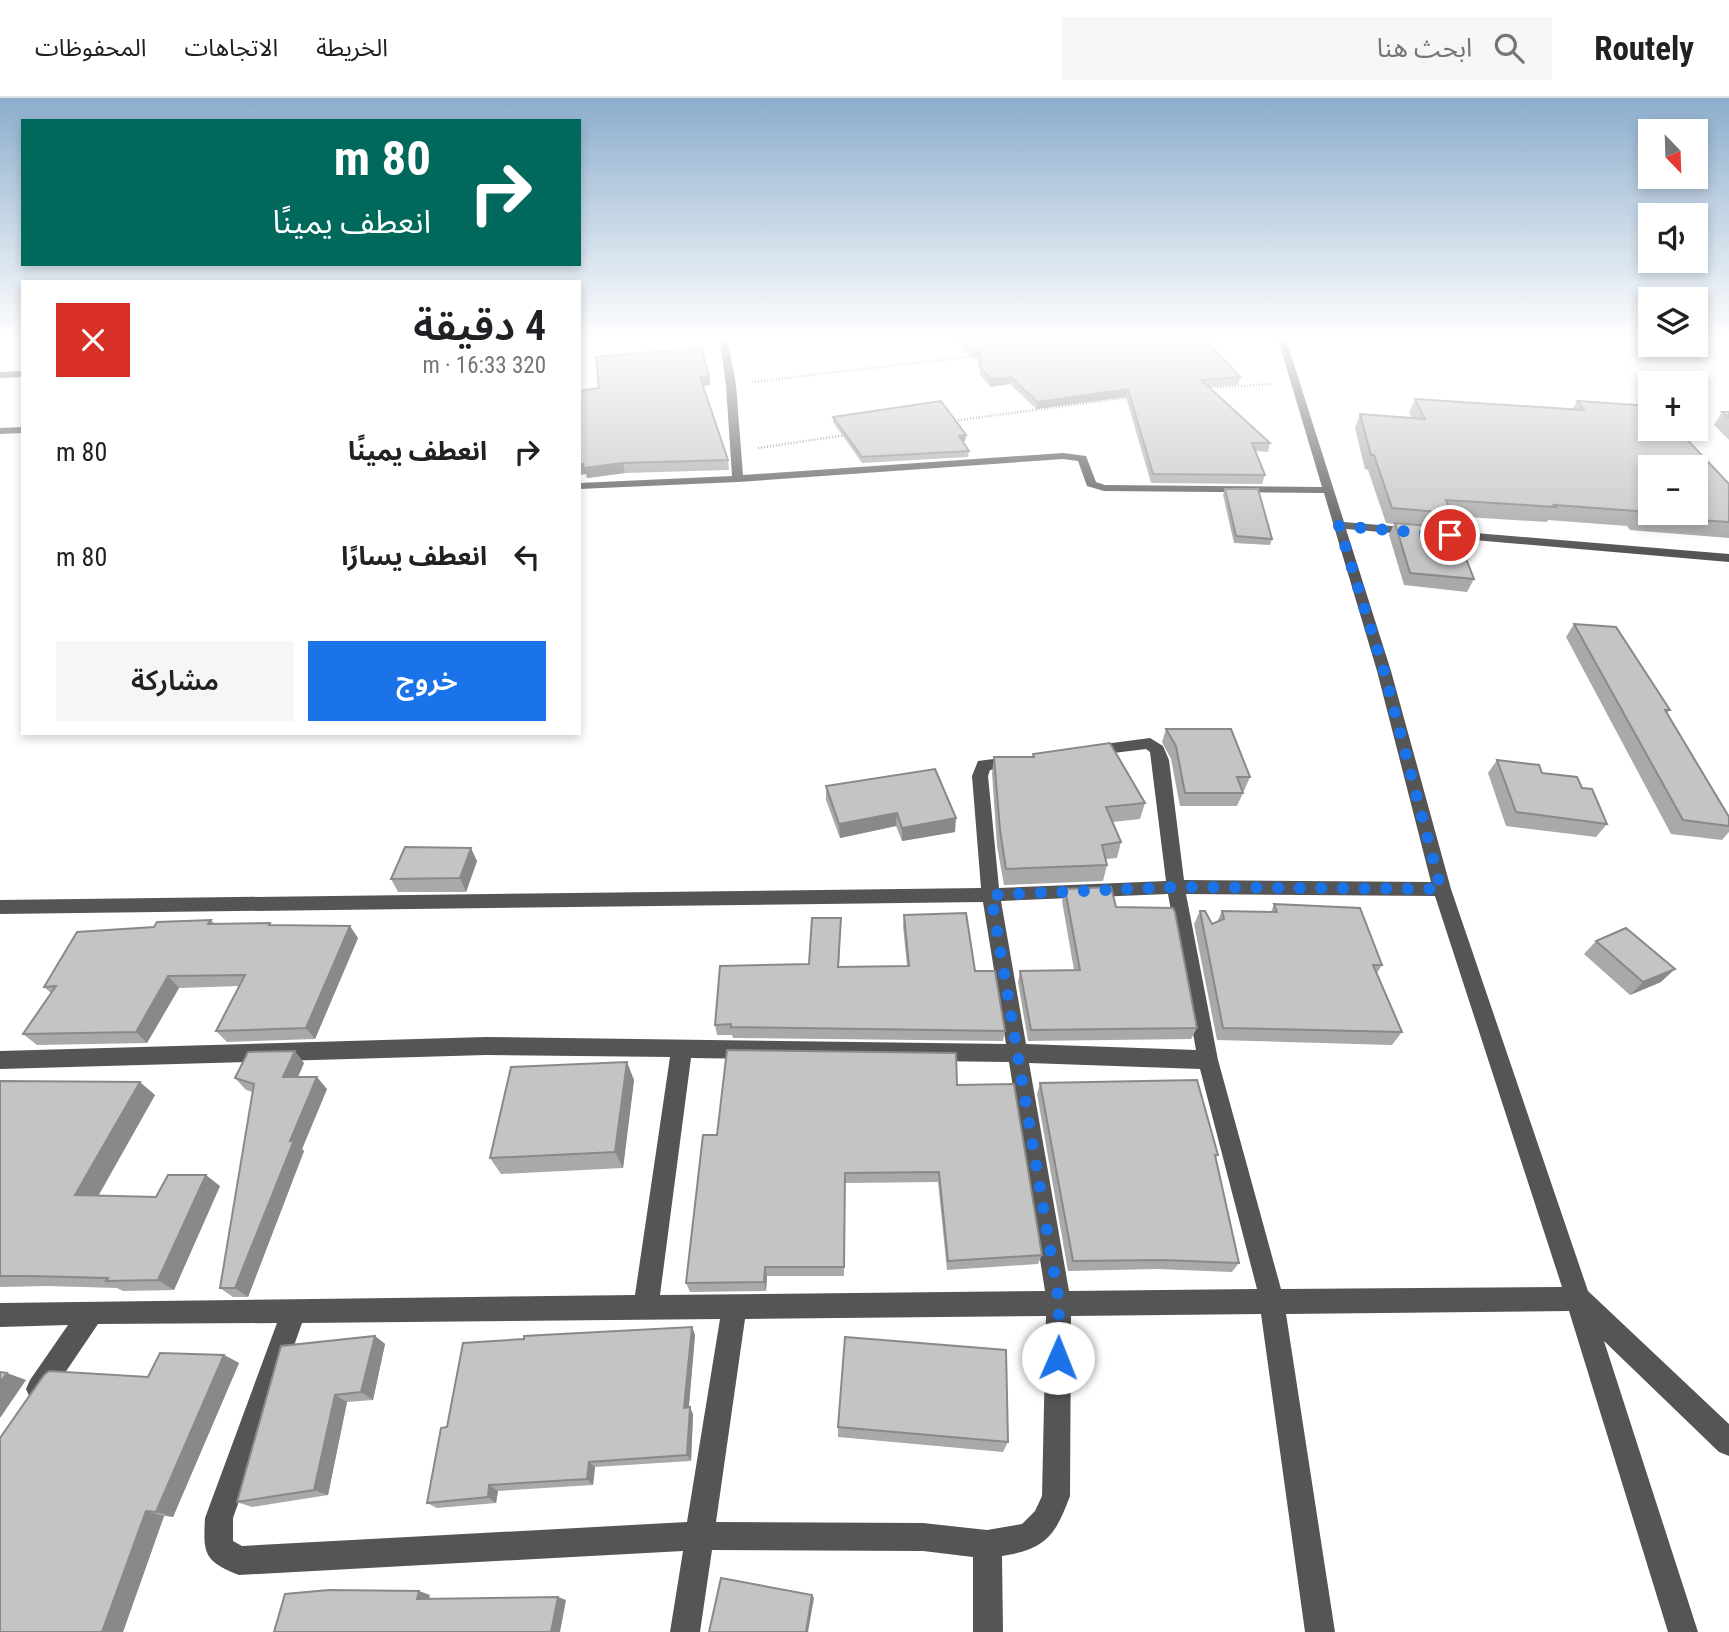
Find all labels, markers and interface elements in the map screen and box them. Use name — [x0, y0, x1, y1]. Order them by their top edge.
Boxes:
search box — [1062, 17, 1552, 80]
icon: search — [1490, 29, 1528, 67]
text: Routely — [1594, 29, 1694, 68]
text: ابحث هنا — [1377, 33, 1472, 63]
text: المحفوظات — [35, 34, 146, 62]
text: الاتجاهات — [184, 34, 278, 62]
text: الخريطة — [316, 34, 388, 62]
north arrow — [1638, 119, 1708, 189]
map controls — [1638, 119, 1708, 525]
text: 80 m — [334, 130, 431, 187]
icon: right — [455, 147, 546, 238]
text: انعطف يمينًا — [273, 203, 431, 241]
button: sound — [1638, 203, 1708, 273]
button: layers — [1638, 287, 1708, 357]
text: 4 دقيقة — [413, 301, 546, 350]
button: close — [56, 303, 130, 377]
text: 320 m · 16:33 — [422, 352, 546, 379]
button: + — [1638, 371, 1708, 441]
icon: right — [508, 433, 546, 471]
text: انعطف يمينًا — [348, 436, 487, 466]
text: 80 m — [56, 437, 107, 467]
button: − — [1638, 455, 1708, 525]
pin — [1420, 505, 1480, 565]
icon: arrive — [1431, 516, 1469, 554]
icon: left — [508, 538, 546, 576]
text: انعطف يسارًا — [341, 541, 487, 571]
text: 80 m — [56, 542, 107, 572]
button: مشاركة — [56, 641, 294, 721]
button: خروج — [308, 641, 546, 721]
position arrow — [1021, 1321, 1095, 1395]

